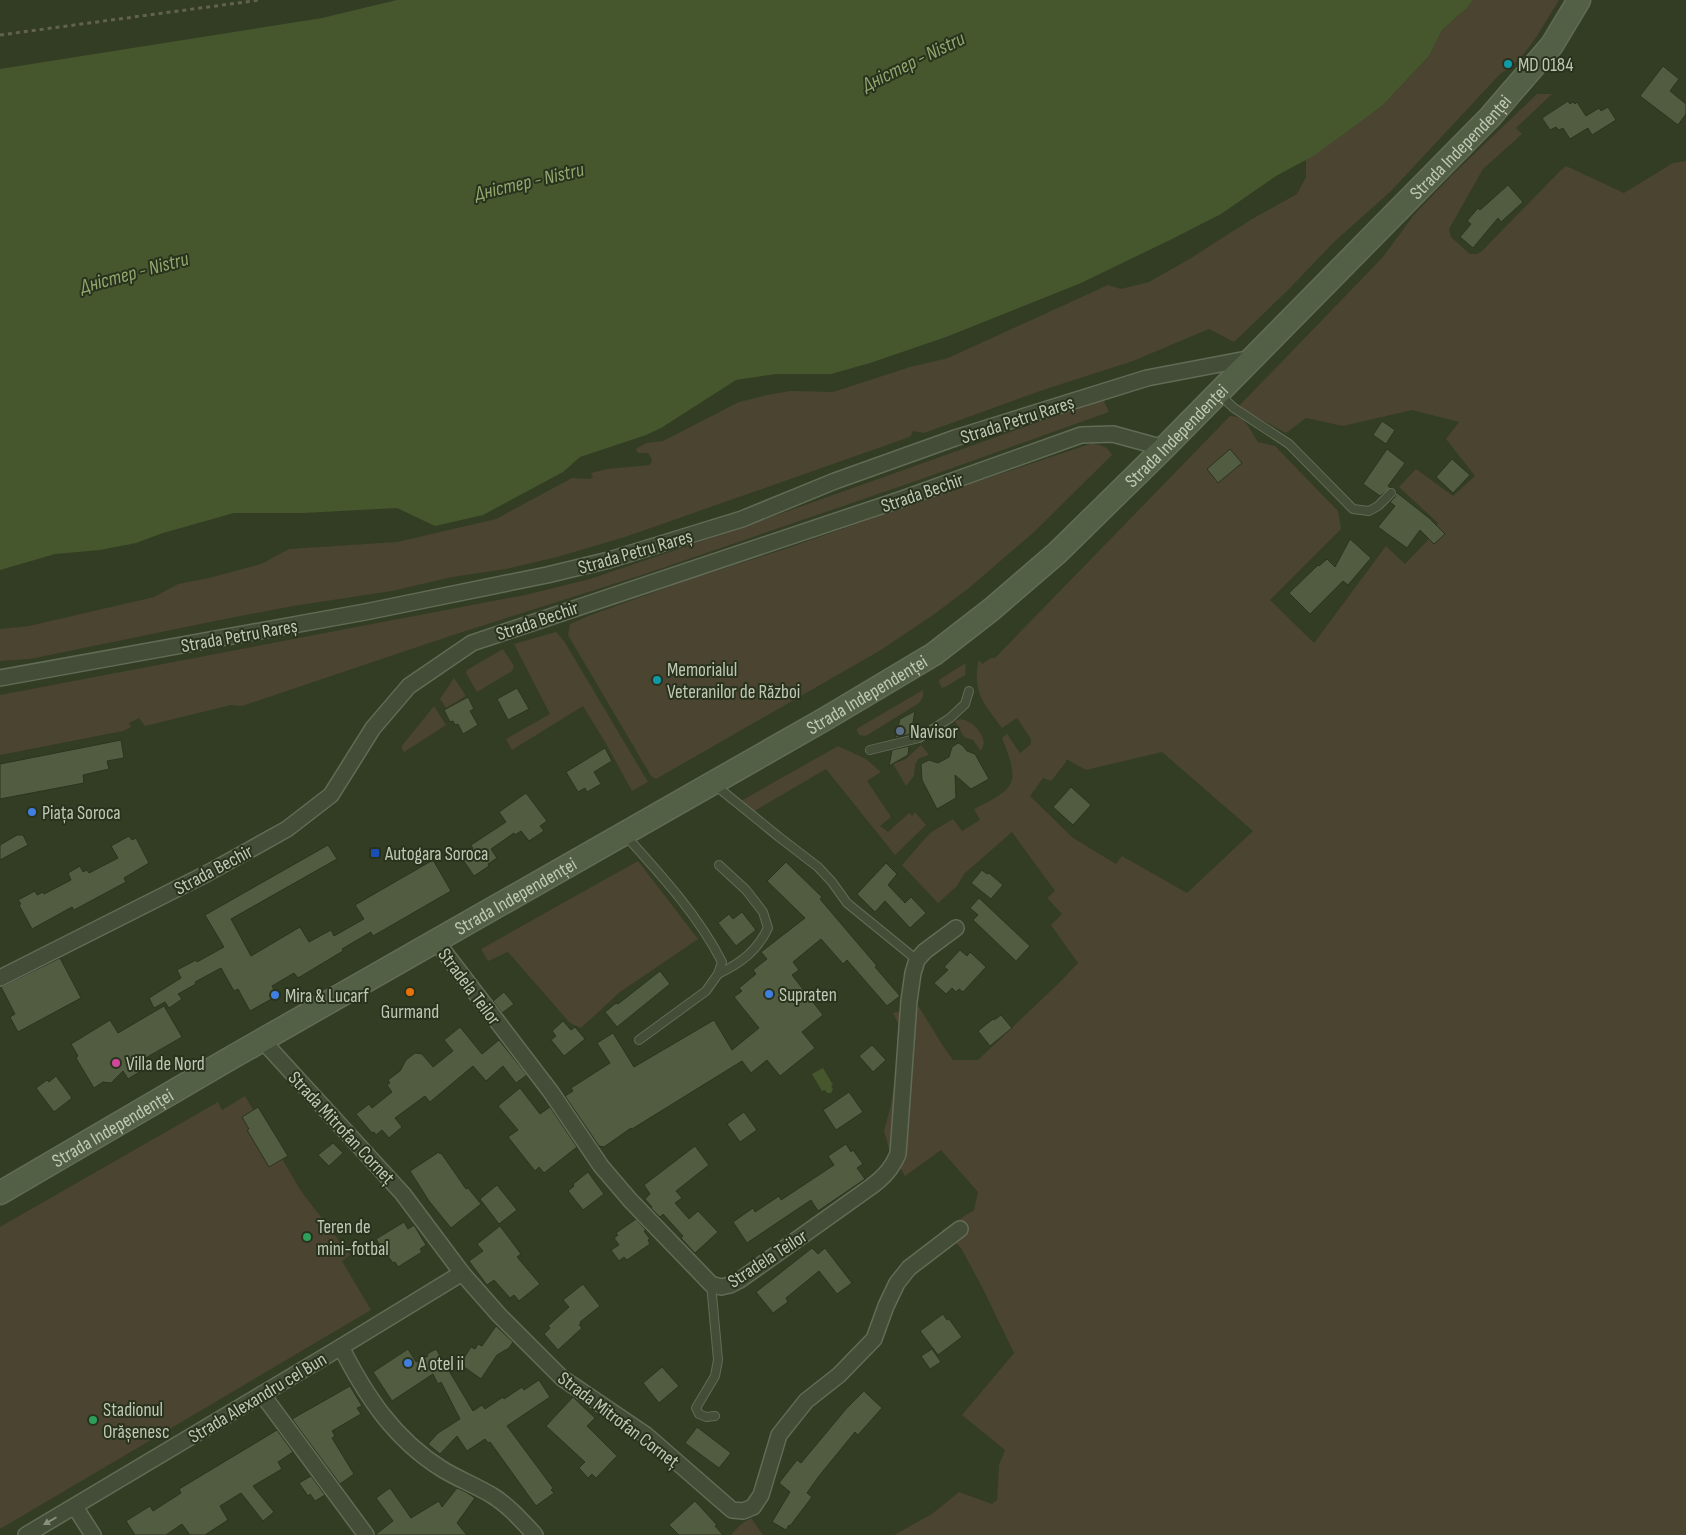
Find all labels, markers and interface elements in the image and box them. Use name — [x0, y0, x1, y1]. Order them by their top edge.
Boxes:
water label: Дністер - Nistru — [857, 26, 970, 98]
place label: MD 0184 — [1518, 54, 1573, 77]
marker: MD 0184 — [1502, 58, 1514, 70]
street label: Strada Independenței — [1405, 91, 1517, 205]
water label: Дністер - Nistru — [471, 158, 587, 206]
water label: Дністер - Nistru — [76, 247, 192, 299]
street label: Strada Independenței — [1121, 380, 1233, 493]
street label: Strada Petru Rareș — [958, 391, 1077, 450]
street label: Strada Bechir — [878, 468, 967, 518]
street label: Strada Petru Rareș — [576, 525, 695, 580]
street label: Strada Bechir — [493, 596, 582, 646]
street label: Strada Petru Rareș — [179, 615, 299, 658]
street label: Strada Independenței — [803, 651, 932, 740]
place label: Memorialul Veteranilor de Război — [667, 659, 800, 704]
marker: Memorialul Veteranilor de Război — [651, 674, 663, 686]
place label: Navisor — [910, 721, 958, 744]
marker: Navisor — [894, 725, 906, 737]
place label: Piața Soroca — [42, 802, 121, 825]
marker: Piața Soroca — [26, 806, 38, 818]
street label: Strada Bechir — [171, 840, 257, 901]
place label: Autogara Soroca — [384, 843, 488, 866]
marker: Autogara Soroca — [369, 847, 381, 859]
street label: Strada Independenței — [451, 853, 581, 941]
street label: Stradela Teilor — [432, 944, 505, 1030]
place label: Supraten — [779, 984, 837, 1007]
place label: Mira & Lucarf — [285, 985, 369, 1008]
marker: Gurmand — [404, 986, 416, 998]
marker: Supraten — [763, 988, 775, 1000]
marker: Mira & Lucarf — [269, 989, 281, 1001]
place label: Gurmand — [381, 1001, 439, 1024]
place label: Villa de Nord — [126, 1053, 205, 1076]
marker: Villa de Nord — [110, 1057, 122, 1069]
street label: Strada Mitrofan Corneț — [283, 1067, 399, 1189]
street label: Strada Independenței — [48, 1084, 178, 1173]
place label: Teren de mini-fotbal — [317, 1216, 389, 1261]
street label: Stradela Teilor — [724, 1225, 812, 1294]
marker: Teren de mini-fotbal — [301, 1231, 313, 1243]
street label: Strada Alexandru cel Bun — [185, 1348, 331, 1449]
place label: A otel ii — [417, 1353, 464, 1376]
marker: A otel ii — [402, 1357, 414, 1369]
street label: Strada Mitrofan Corneț — [553, 1367, 683, 1473]
place label: Stadionul Orășenesc — [103, 1399, 169, 1444]
marker: Stadionul Orășenesc — [87, 1414, 99, 1426]
one-way arrow — [43, 1517, 58, 1525]

